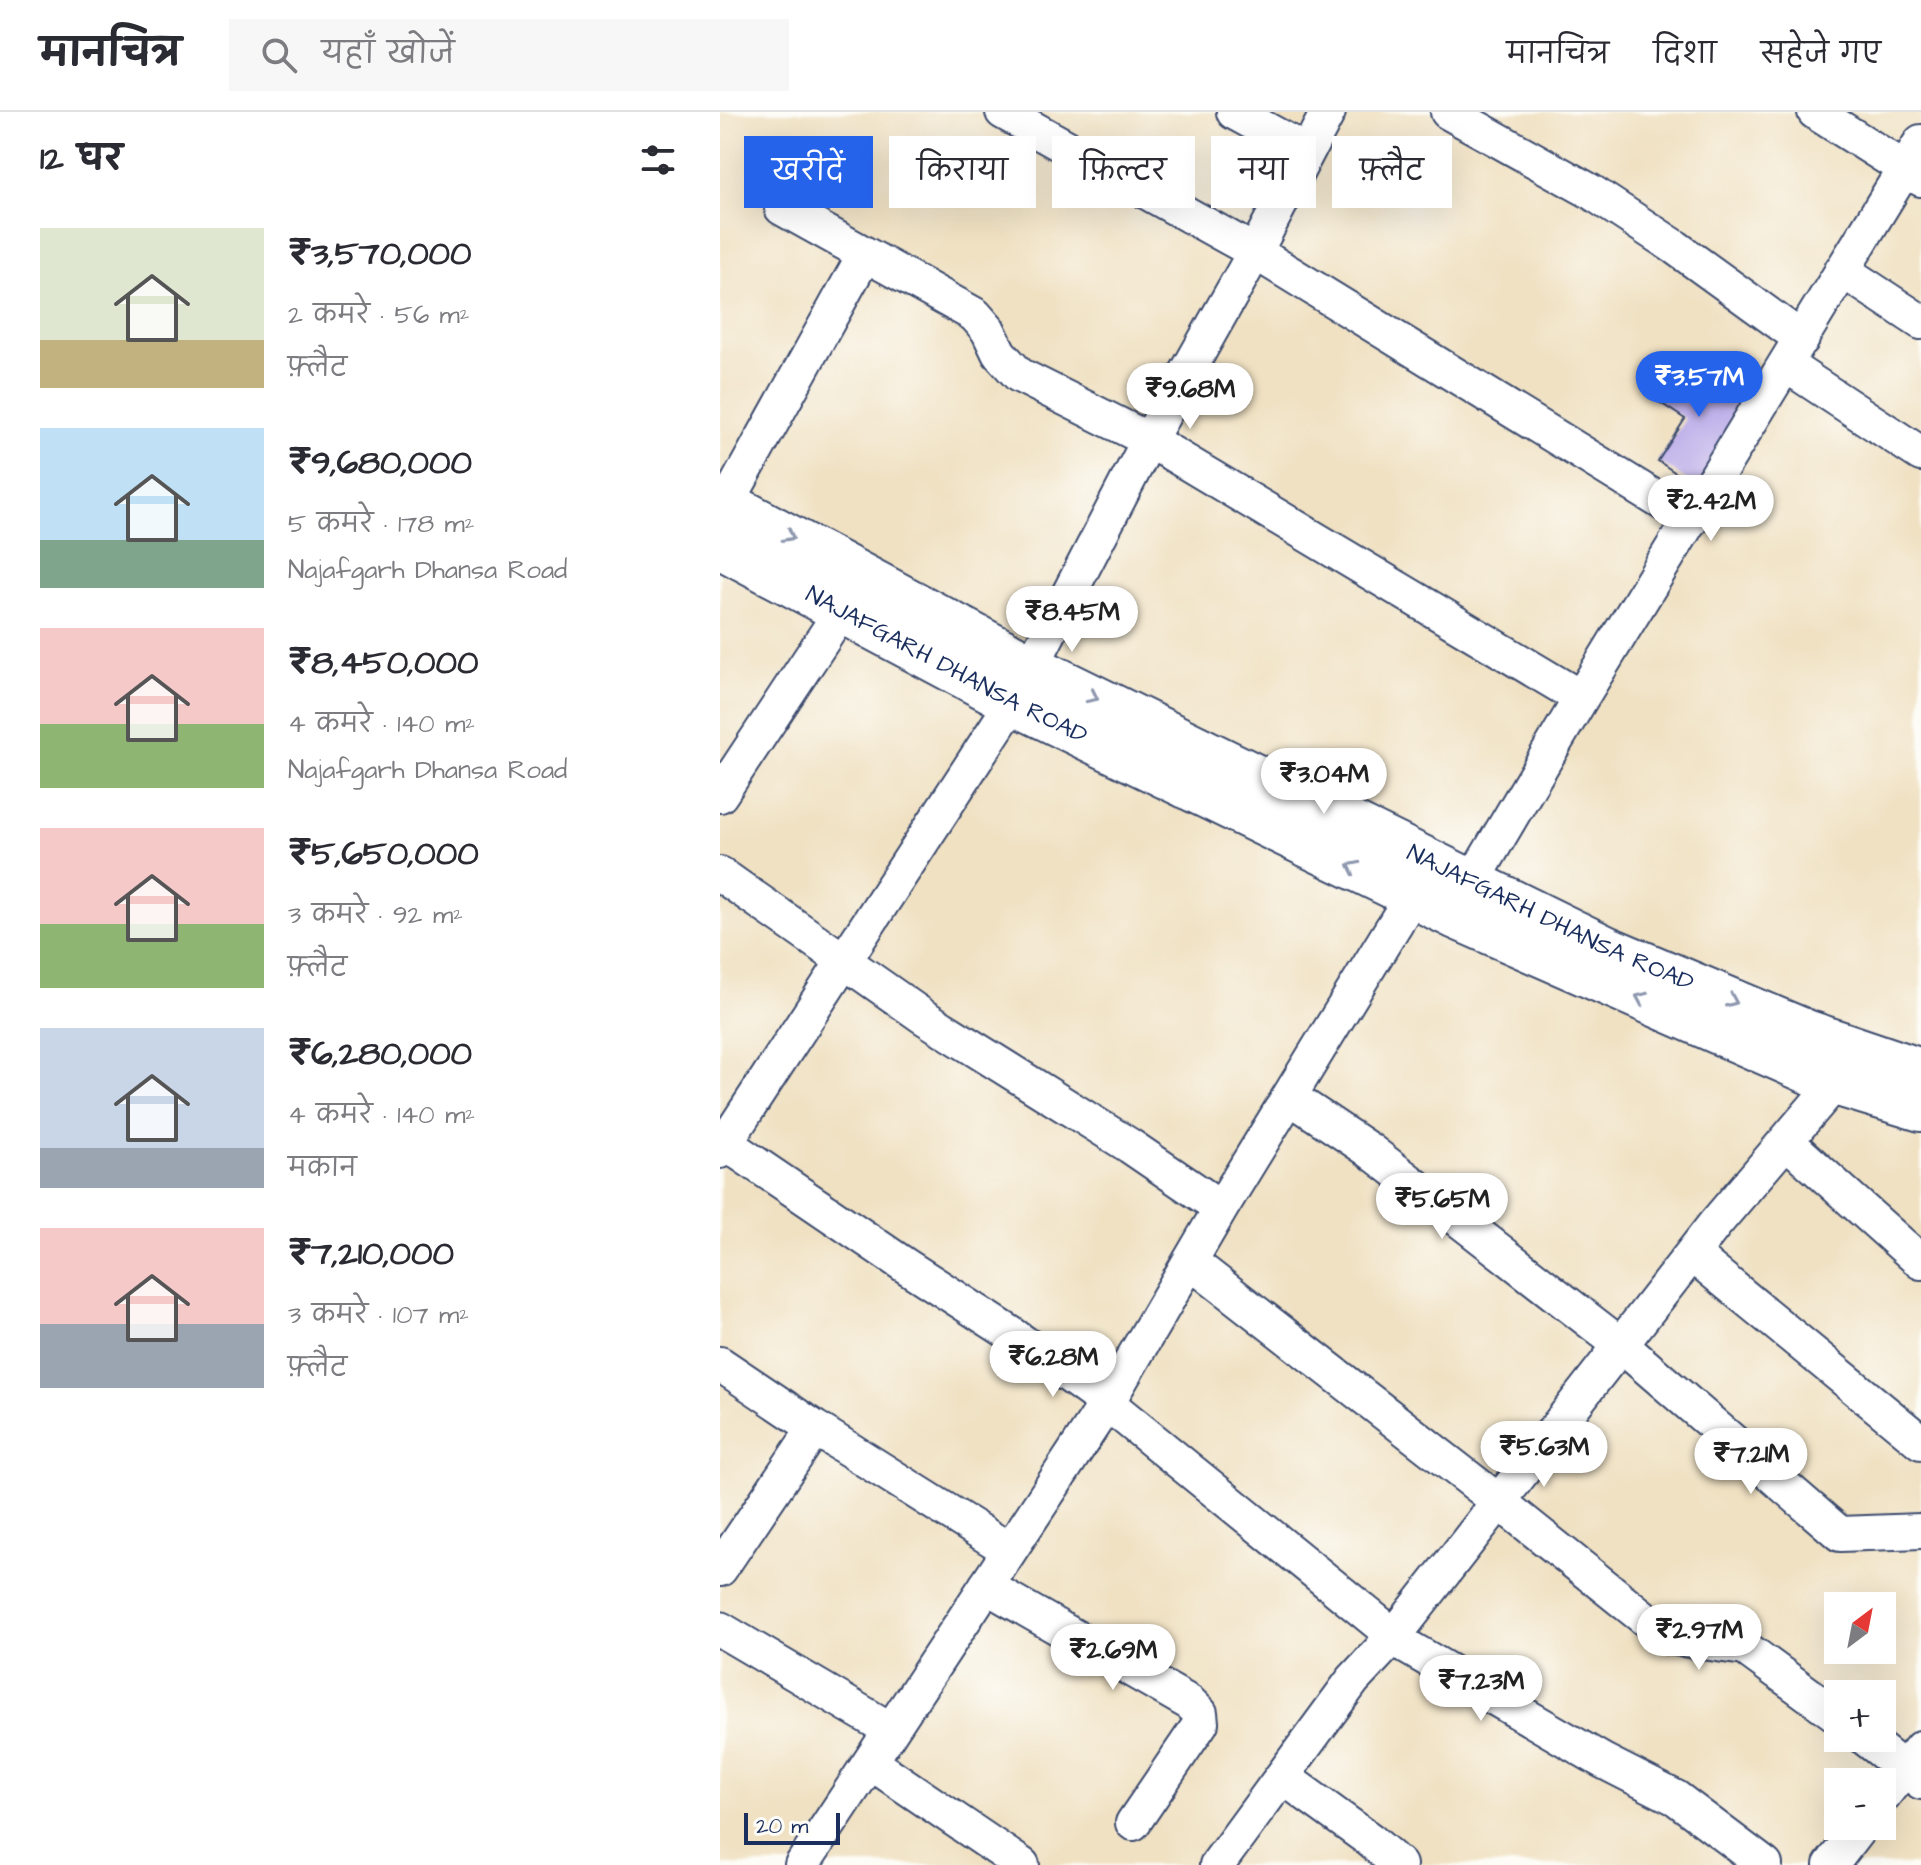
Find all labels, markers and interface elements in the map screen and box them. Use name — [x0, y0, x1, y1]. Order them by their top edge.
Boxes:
search box — [229, 19, 789, 91]
text: मानचित्र — [40, 28, 181, 80]
icon: search — [257, 33, 301, 77]
text: यहाँ खोजें — [321, 33, 455, 75]
text: मानचित्र — [1506, 35, 1609, 74]
text: दिशा — [1653, 35, 1717, 74]
text: सहेजे गए — [1761, 35, 1881, 74]
text: 12 घर — [40, 135, 123, 183]
chip: खरीदें — [744, 136, 873, 208]
chip: किराया — [889, 136, 1036, 208]
chip: फ़िल्टर — [1052, 136, 1195, 208]
chip: नया — [1211, 136, 1316, 208]
chip: फ़्लैट — [1332, 136, 1452, 208]
icon: filters — [636, 138, 680, 182]
text: ₹3,570,000 — [288, 230, 472, 278]
icon: home — [104, 260, 200, 356]
text: 2 कमरे · 56 m² — [288, 297, 470, 333]
text: फ़्लैट — [288, 350, 347, 386]
pin: ₹3.57M — [1634, 351, 1764, 419]
text: ₹3.57M — [1654, 359, 1744, 395]
pin: ₹9.68M — [1125, 363, 1255, 431]
text: ₹9.68M — [1145, 371, 1235, 407]
text: ₹9,680,000 — [288, 439, 472, 487]
icon: home — [104, 460, 200, 556]
pin: ₹2.42M — [1646, 475, 1776, 543]
text: ₹2.42M — [1666, 483, 1756, 519]
text: 5 कमरे · 178 m² — [288, 506, 475, 542]
one-way arrow — [780, 527, 795, 542]
text: Najafgarh Dhansa Road — [288, 552, 567, 588]
street label: NAJAFGARH DHANSA ROAD — [800, 578, 1093, 753]
pin: ₹8.45M — [1007, 586, 1137, 654]
text: ₹8.45M — [1024, 594, 1120, 630]
text: ₹8,450,000 — [288, 639, 478, 687]
icon: home — [104, 660, 200, 756]
one-way arrow — [1085, 687, 1100, 703]
text: 4 कमरे · 140 m² — [288, 706, 475, 742]
pin: ₹3.04M — [1259, 748, 1389, 816]
text: Najafgarh Dhansa Road — [288, 752, 567, 788]
text: ₹3.04M — [1279, 756, 1369, 792]
text: ₹5,650,000 — [288, 830, 479, 878]
street label: NAJAFGARH DHANSA ROAD — [1401, 836, 1699, 1000]
icon: home — [104, 860, 200, 956]
one-way arrow — [1346, 861, 1361, 877]
text: 3 कमरे · 92 m² — [288, 897, 463, 933]
text: फ़्लैट — [288, 950, 347, 986]
one-way arrow — [1634, 991, 1649, 1007]
one-way arrow — [1724, 991, 1738, 1008]
text: ₹6,280,000 — [288, 1030, 472, 1078]
icon: home — [104, 1060, 200, 1156]
text: 4 कमरे · 140 m² — [288, 1097, 475, 1133]
text: मकान — [288, 1150, 357, 1186]
pin: ₹5.65M — [1377, 1173, 1507, 1241]
text: ₹5.65M — [1394, 1181, 1490, 1217]
text: ₹7,210,000 — [288, 1230, 454, 1278]
icon: home — [104, 1260, 200, 1356]
text: 3 कमरे · 107 m² — [288, 1297, 469, 1333]
pin: ₹6.28M — [988, 1331, 1118, 1399]
text: ₹6.28M — [1007, 1339, 1099, 1375]
text: फ़्लैट — [288, 1350, 347, 1386]
pin: ₹5.63M — [1479, 1421, 1609, 1489]
pin: ₹7.21M — [1686, 1428, 1816, 1496]
text: ₹5.63M — [1499, 1429, 1589, 1465]
text: ₹7.21M — [1712, 1436, 1790, 1472]
north arrow — [1824, 1592, 1896, 1664]
map controls — [1824, 1592, 1896, 1840]
pin: ₹2.97M — [1634, 1604, 1764, 1672]
text: ₹2.97M — [1655, 1612, 1743, 1648]
pin: ₹2.69M — [1048, 1624, 1178, 1692]
text: ₹2.69M — [1069, 1632, 1157, 1668]
pin: ₹7.23M — [1416, 1655, 1546, 1723]
text: ₹7.23M — [1437, 1663, 1525, 1699]
button: + — [1824, 1680, 1896, 1752]
button: − — [1824, 1768, 1896, 1840]
scale bar — [744, 1809, 840, 1845]
text: 20 m — [756, 1811, 808, 1842]

